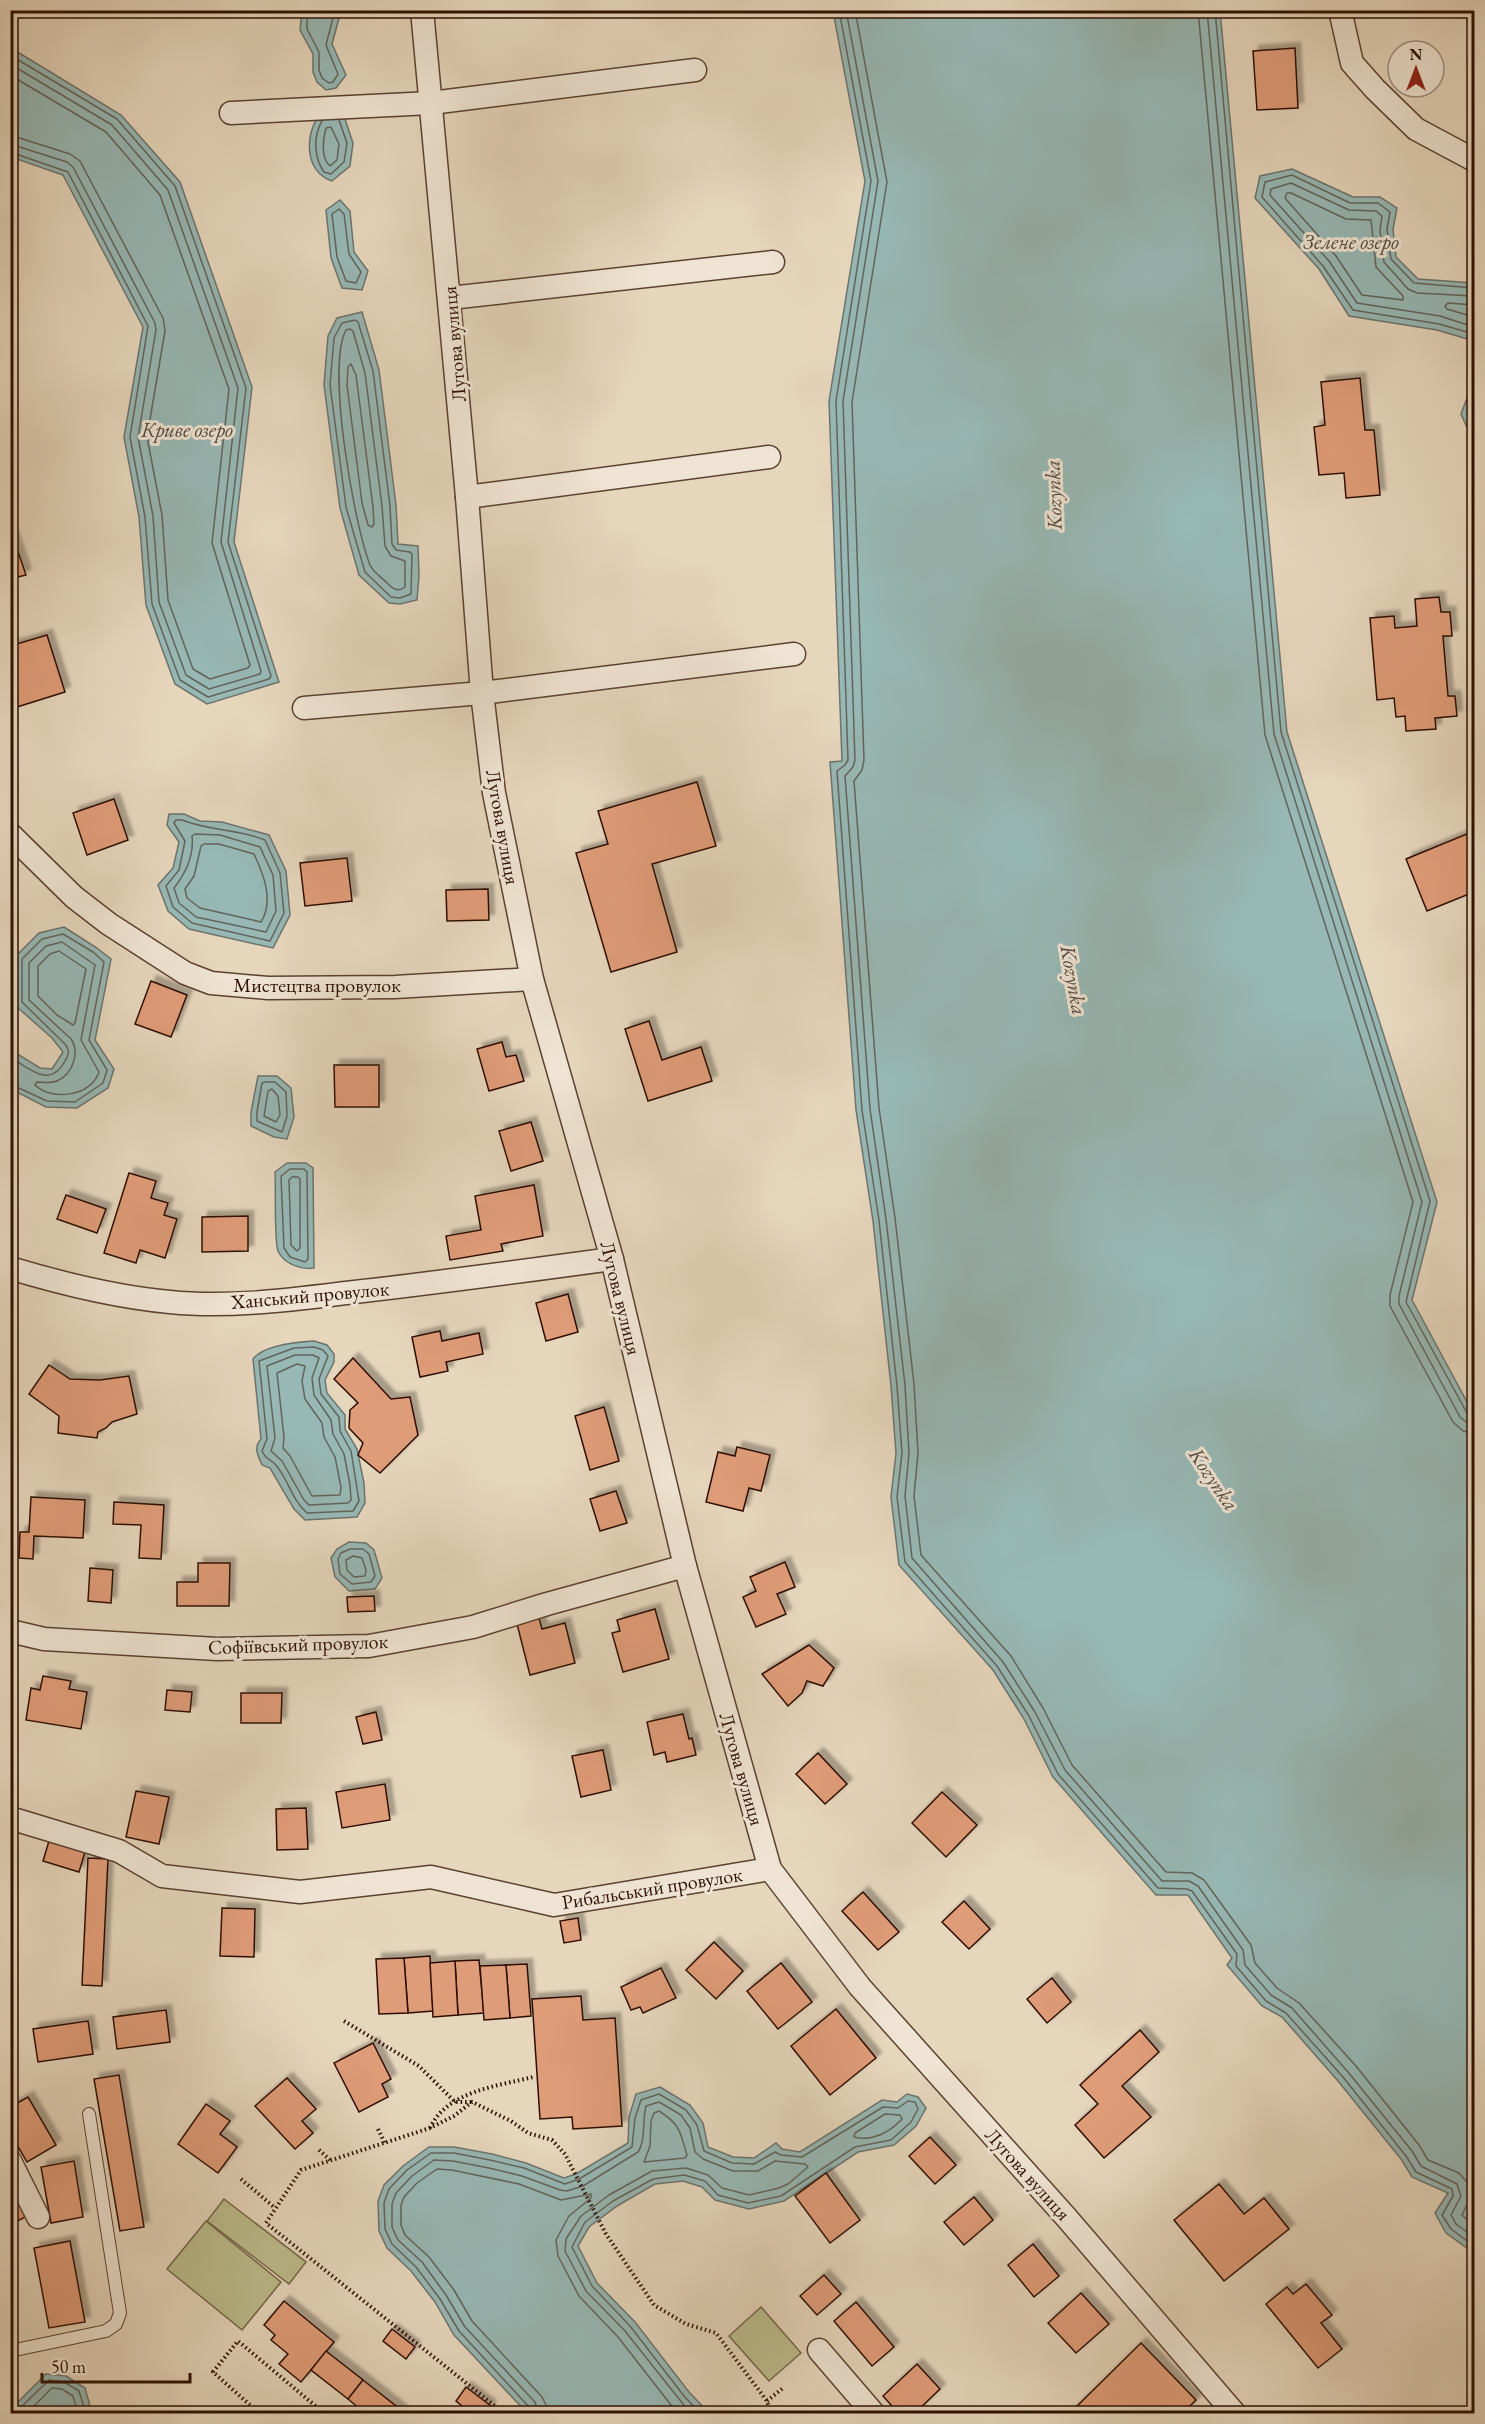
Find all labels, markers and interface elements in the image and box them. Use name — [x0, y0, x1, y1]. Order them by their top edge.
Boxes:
north arrow — [1386, 39, 1446, 99]
text: N — [1410, 44, 1423, 65]
water label: Зелене озеро — [1303, 228, 1399, 255]
street label: Лугова вулиця — [436, 285, 472, 403]
water label: Криве озеро — [140, 416, 233, 443]
water label: Kozynka — [1038, 459, 1068, 532]
street label: Лугова вулиця — [480, 767, 526, 887]
water label: Kozynka — [1054, 942, 1093, 1017]
street label: Мистецтва провулок — [233, 972, 401, 998]
street label: Лугова вулиця — [594, 1238, 648, 1358]
street label: Ханський провулок — [229, 1275, 391, 1315]
water label: Kozynka — [1183, 1442, 1245, 1516]
street label: Софіївський провулок — [207, 1628, 389, 1660]
street label: Лугова вулиця — [713, 1710, 771, 1829]
street label: Рибальський провулок — [560, 1861, 745, 1915]
street label: Лугова вулиця — [979, 2122, 1077, 2226]
scale bar — [42, 2346, 190, 2384]
text: 50 m — [51, 2355, 86, 2378]

